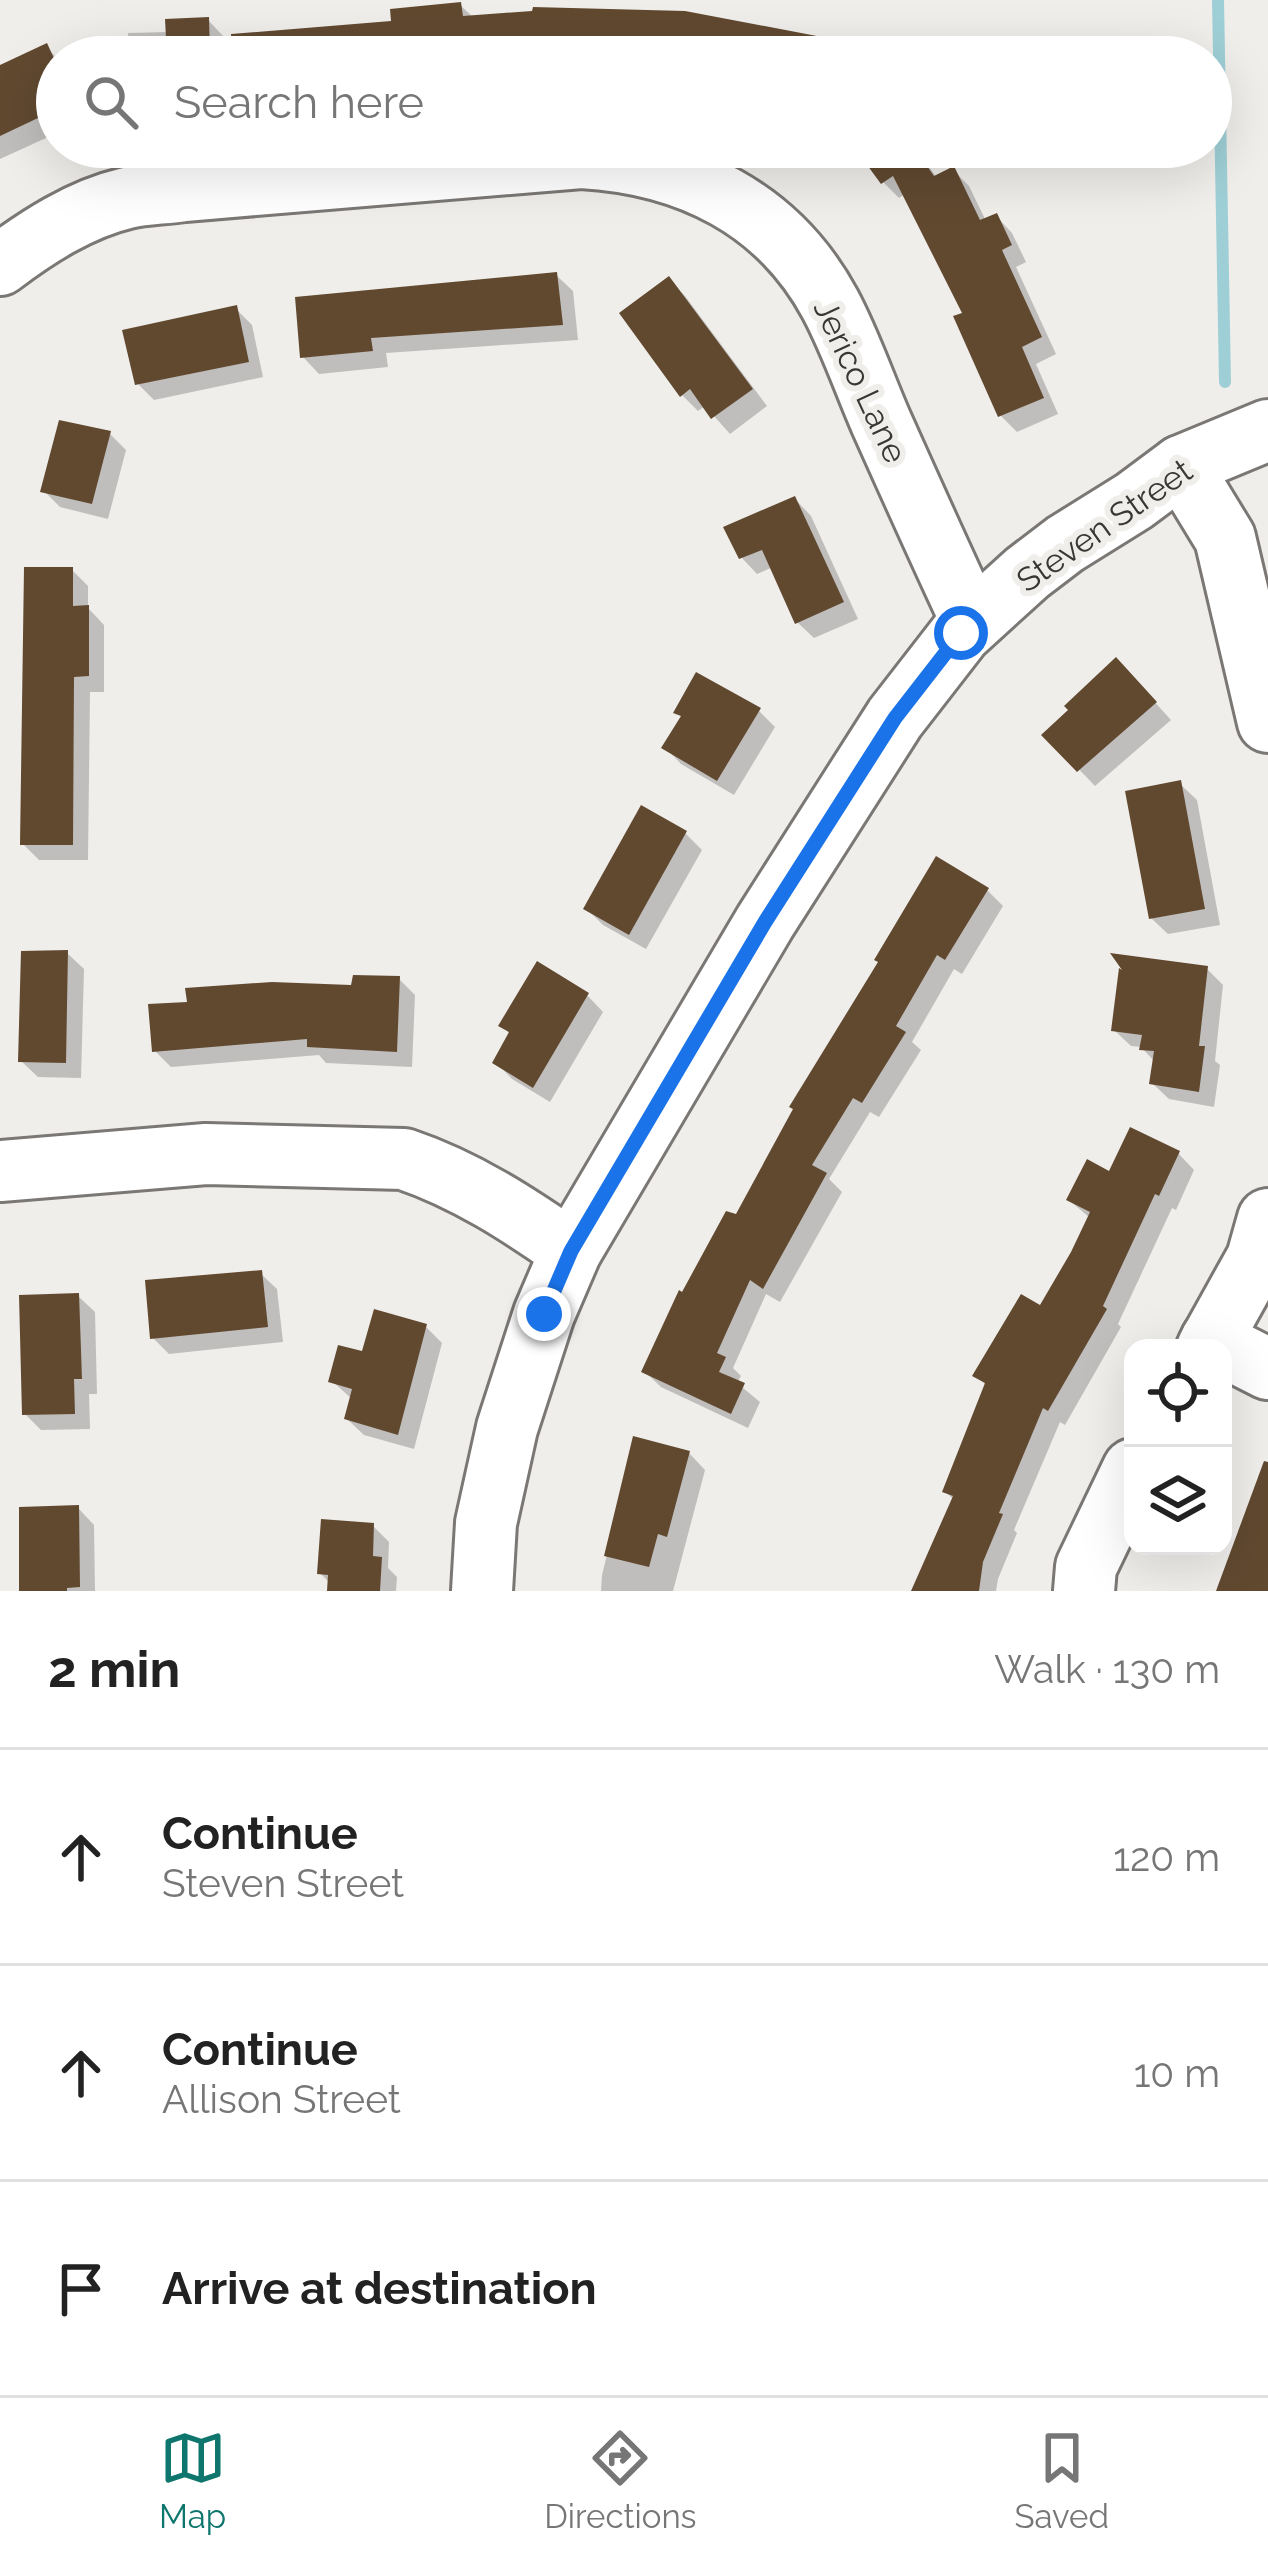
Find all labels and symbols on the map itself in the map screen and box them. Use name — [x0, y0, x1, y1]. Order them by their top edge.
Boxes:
street label: Jerico Lane — [806, 293, 915, 469]
street label: Steven Street — [1009, 451, 1199, 600]
route start — [934, 606, 988, 660]
route end — [517, 1287, 571, 1341]

